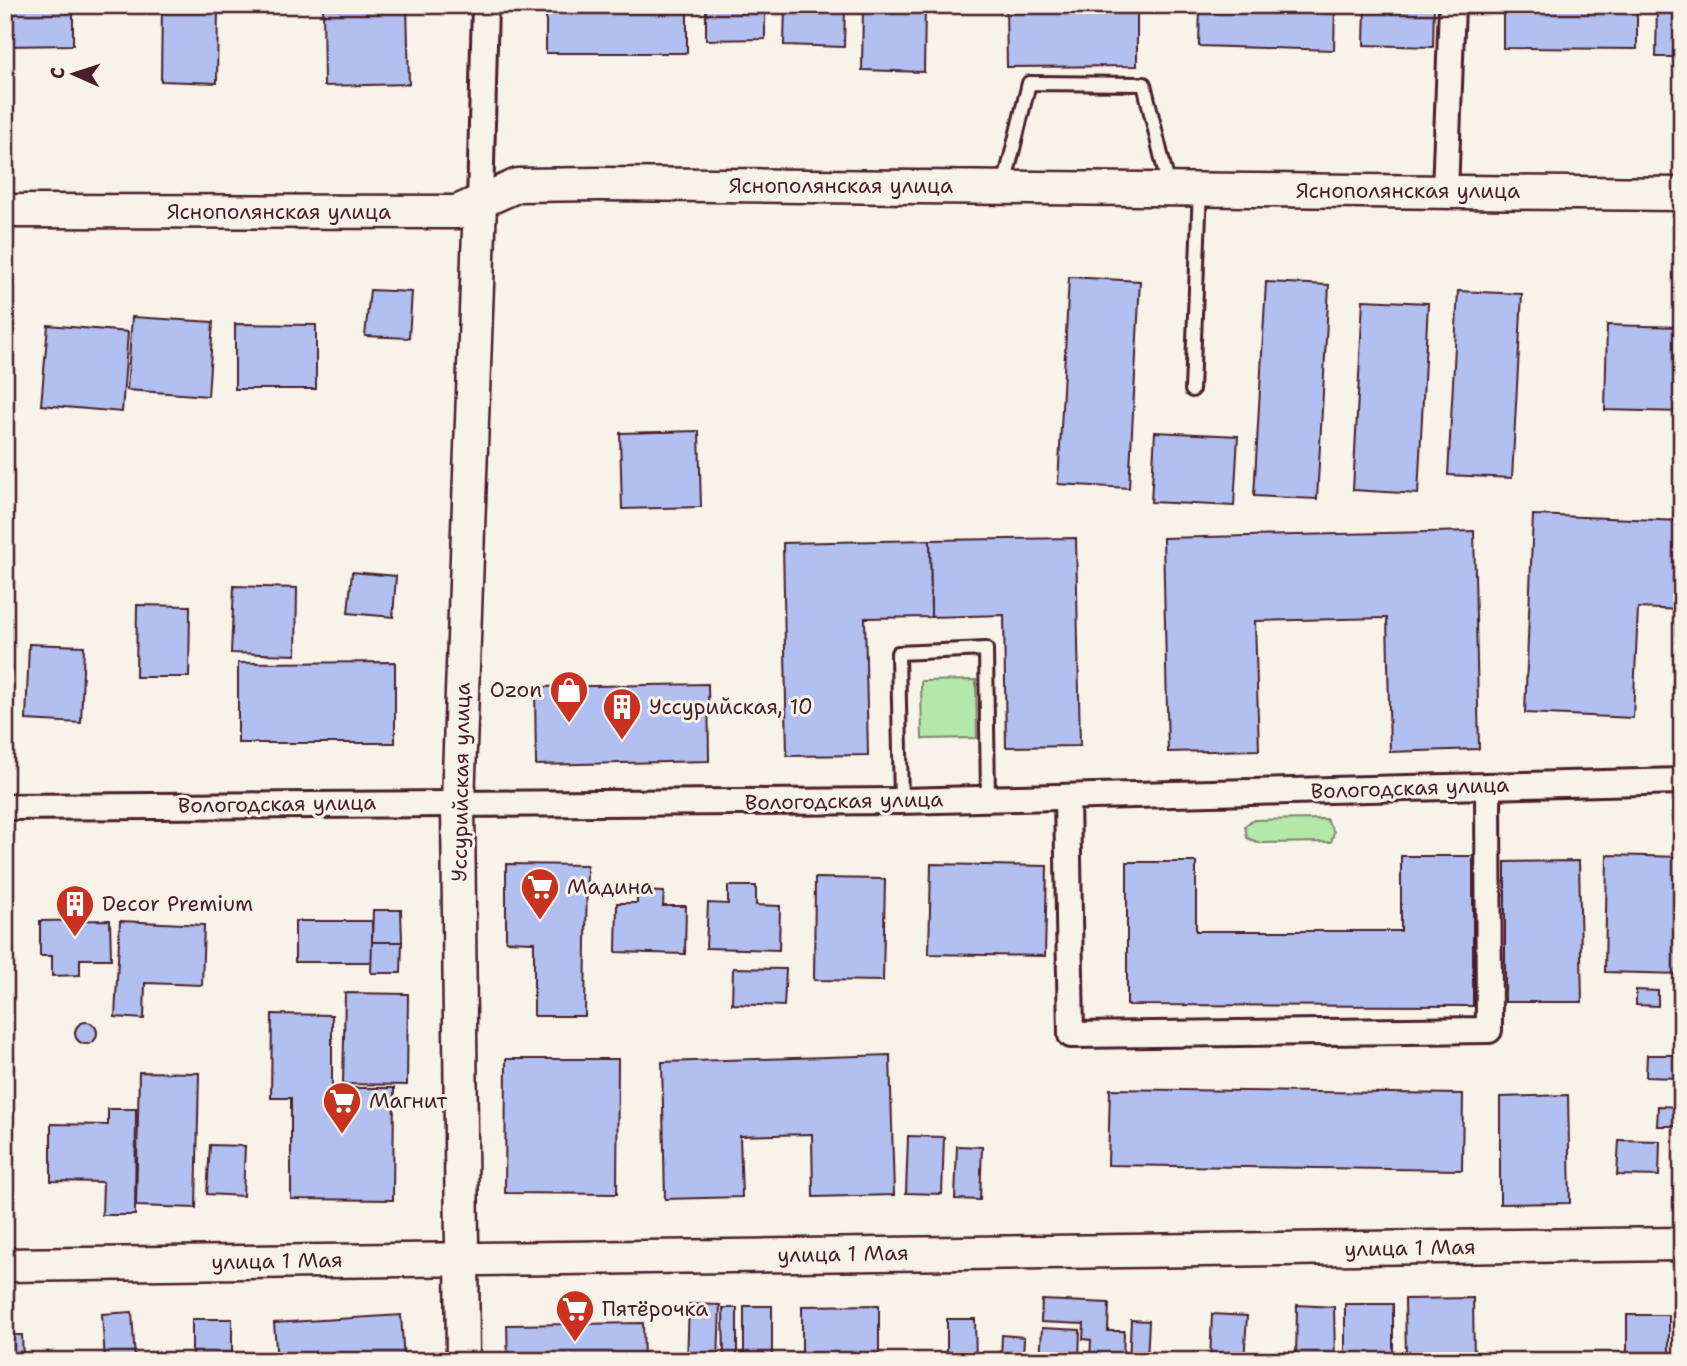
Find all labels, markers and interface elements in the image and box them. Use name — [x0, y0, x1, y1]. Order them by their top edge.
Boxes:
north arrow — [38, 38, 108, 108]
text: С — [45, 67, 70, 80]
street label: Яснополянская улица — [729, 172, 953, 200]
street label: Яснополянская улица — [1296, 177, 1520, 205]
street label: Яснополянская улица — [167, 198, 391, 226]
shop icon: Ozon — [548, 669, 590, 724]
place label: Ozon — [490, 676, 542, 704]
street label: Уссурийская улица — [445, 682, 477, 882]
building icon: Уссурийская, 10 — [601, 686, 643, 741]
place label: Уссурийская, 10 — [649, 693, 813, 721]
street label: Вологодская улица — [1310, 771, 1510, 805]
street label: Вологодская улица — [745, 785, 943, 817]
street label: Вологодская улица — [178, 788, 376, 820]
supermarket icon: Мадина — [519, 866, 561, 921]
place label: Мадина — [567, 873, 653, 901]
building icon: Decor Premium — [54, 883, 96, 938]
place label: Decor Premium — [102, 890, 253, 918]
supermarket icon: Магнит — [321, 1080, 363, 1135]
place label: Магнит — [369, 1087, 448, 1115]
street label: улица 1 Мая — [1344, 1233, 1476, 1263]
street label: улица 1 Мая — [777, 1239, 909, 1269]
street label: улица 1 Мая — [211, 1246, 343, 1276]
supermarket icon: Пятёрочка — [554, 1288, 596, 1343]
place label: Пятёрочка — [602, 1295, 708, 1323]

